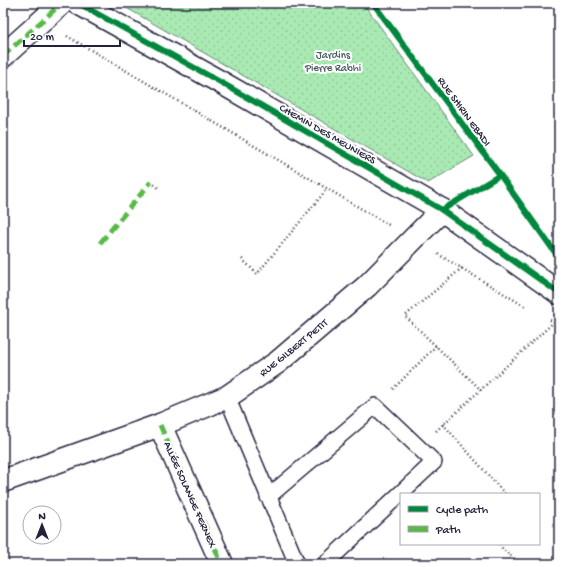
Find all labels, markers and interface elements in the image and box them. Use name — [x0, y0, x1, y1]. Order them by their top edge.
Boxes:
scale bar — [24, 22, 120, 48]
text: 20 m — [30, 31, 55, 45]
park label: Jardins Pierre Rabhi — [304, 50, 361, 75]
street label: RUE SHIRIN EBADI — [434, 75, 493, 149]
street label: CHEMIN DES MEUNIERS — [277, 102, 378, 168]
street label: RUE GILBERT PETIT — [258, 317, 331, 380]
street label: ALLÉE SOLANGE FERNEX — [160, 440, 219, 551]
legend — [400, 493, 540, 545]
text: Cycle path — [436, 504, 489, 518]
north arrow — [22, 505, 62, 545]
text: N — [38, 511, 46, 523]
text: Path — [435, 524, 461, 538]

